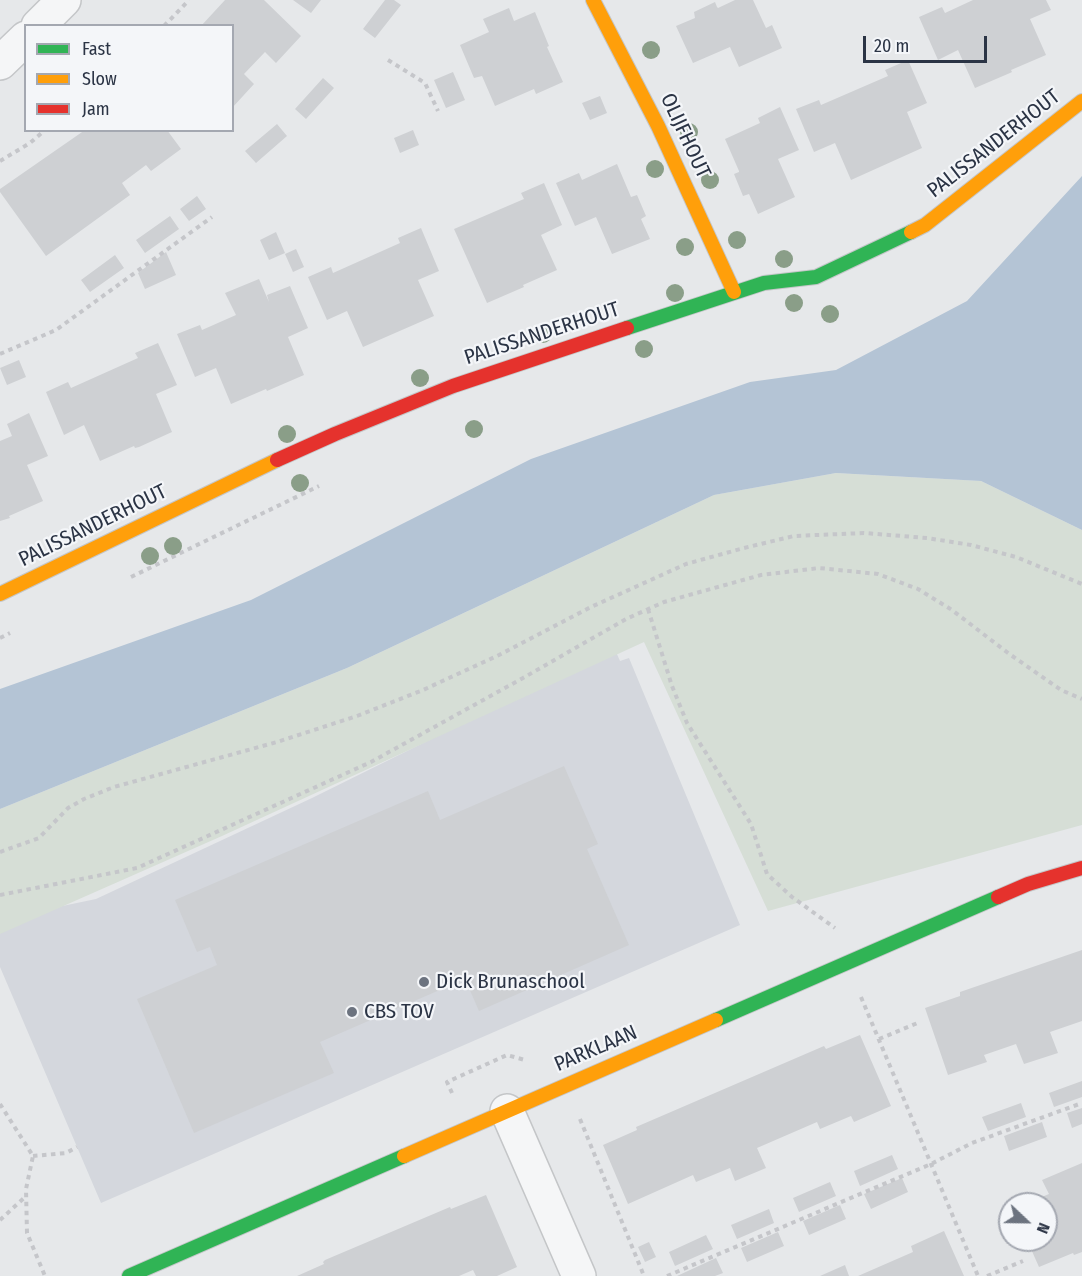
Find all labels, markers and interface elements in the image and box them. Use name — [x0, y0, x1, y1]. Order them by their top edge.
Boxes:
legend — [24, 24, 234, 132]
scale bar — [866, 24, 990, 62]
text: 20 m — [874, 35, 909, 57]
text: Fast — [82, 38, 111, 60]
text: Slow — [82, 68, 117, 90]
street label: PALISSANDERHOUT — [923, 84, 1065, 204]
street label: OLIJFHOUT — [654, 89, 716, 183]
text: Jam — [82, 98, 110, 120]
street label: PALISSANDERHOUT — [461, 297, 623, 371]
street label: PALISSANDERHOUT — [15, 479, 171, 573]
place label: Dick Brunaschool — [436, 969, 585, 995]
marker: Dick Brunaschool — [417, 975, 431, 989]
place label: CBS TOV — [364, 999, 434, 1025]
marker: CBS TOV — [345, 1005, 359, 1019]
street label: PARKLAAN — [551, 1020, 641, 1078]
north arrow — [998, 1192, 1058, 1252]
text: N — [1033, 1220, 1054, 1236]

